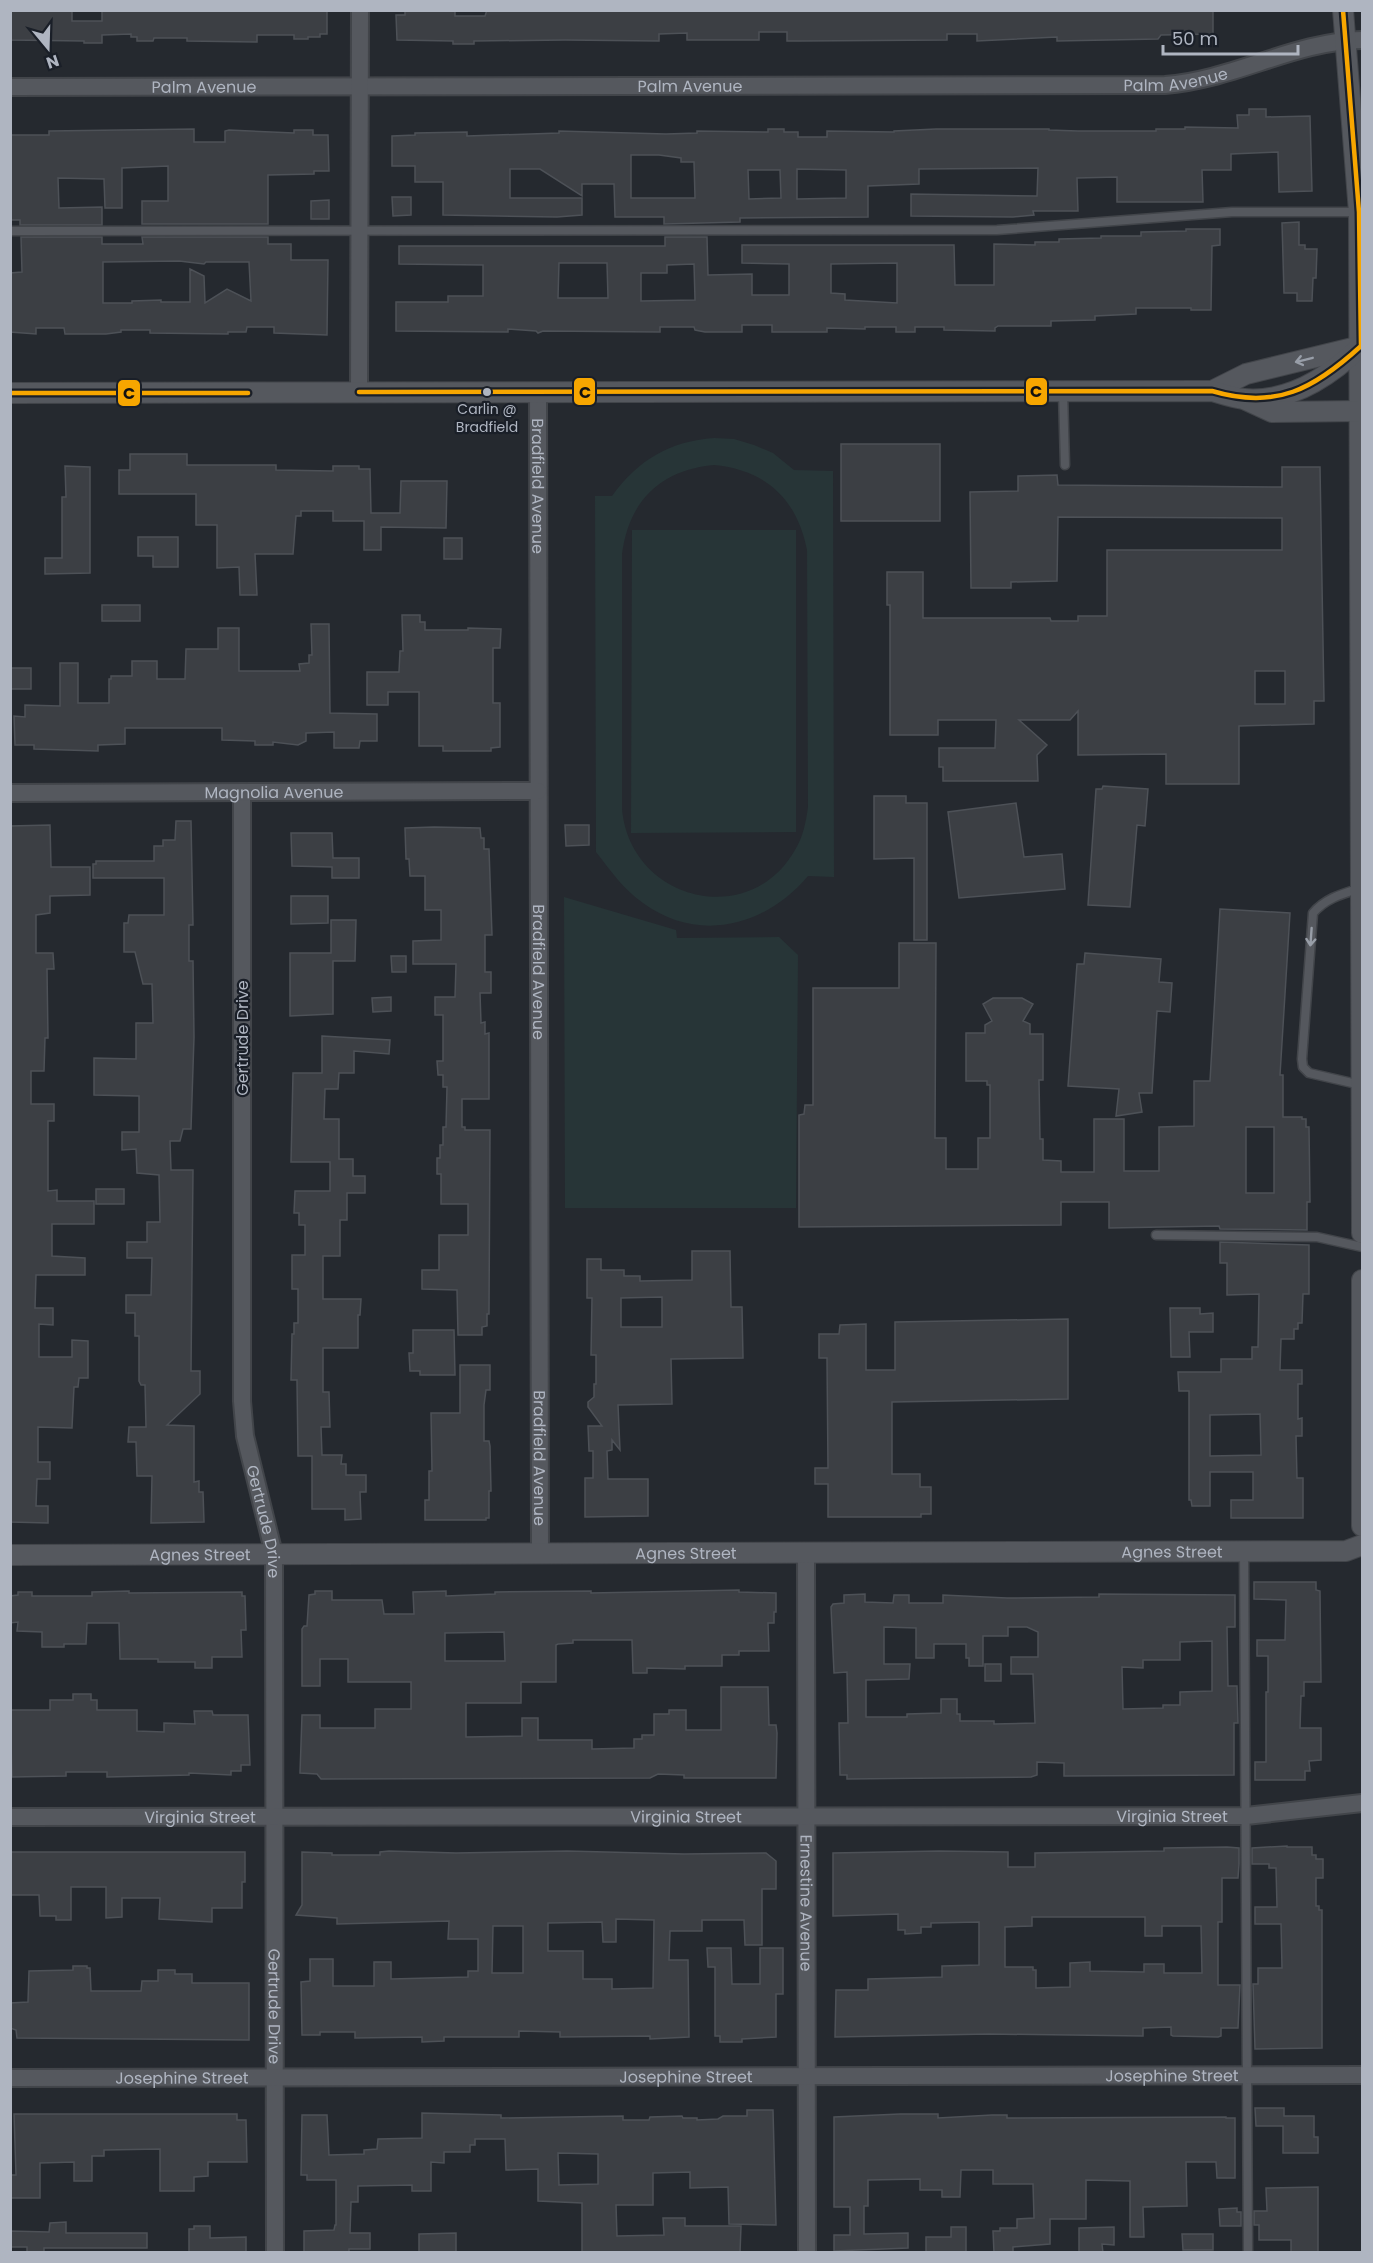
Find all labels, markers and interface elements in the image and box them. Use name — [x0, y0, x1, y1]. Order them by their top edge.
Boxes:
north arrow — [18, 18, 78, 78]
scale bar — [1163, 18, 1298, 56]
text: 50 m — [1172, 26, 1218, 51]
text: N — [43, 49, 62, 75]
street label: Palm Avenue — [1124, 62, 1230, 97]
street label: Palm Avenue — [638, 74, 743, 97]
street label: Palm Avenue — [152, 75, 257, 98]
one-way arrow — [1294, 355, 1313, 367]
line badge: C — [573, 377, 596, 406]
line badge: C — [1025, 377, 1048, 406]
line badge: C — [117, 379, 141, 407]
text: C — [1030, 380, 1042, 403]
text: C — [579, 381, 591, 404]
text: C — [123, 382, 135, 405]
marker: Carlin @ Bradfield — [481, 386, 493, 398]
place label: Carlin @ Bradfield — [456, 399, 518, 437]
street label: Bradfield Avenue — [527, 418, 550, 554]
street label: Magnolia Avenue — [204, 780, 344, 804]
street label: Bradfield Avenue — [527, 904, 551, 1040]
one-way arrow — [1305, 926, 1316, 946]
street label: Gertrude Drive — [231, 980, 254, 1096]
street label: Bradfield Avenue — [528, 1390, 551, 1526]
street label: Gertrude Drive — [241, 1462, 286, 1578]
street label: Agnes Street — [1121, 1540, 1223, 1563]
street label: Agnes Street — [635, 1541, 737, 1565]
street label: Agnes Street — [149, 1543, 251, 1566]
street label: Virginia Street — [144, 1805, 256, 1828]
street label: Virginia Street — [630, 1805, 742, 1828]
street label: Virginia Street — [1116, 1805, 1228, 1828]
street label: Ernestine Avenue — [795, 1834, 818, 1972]
street label: Gertrude Drive — [263, 1949, 286, 2064]
street label: Josephine Street — [1105, 2064, 1239, 2087]
street label: Josephine Street — [619, 2065, 753, 2088]
street label: Josephine Street — [115, 2066, 249, 2089]

